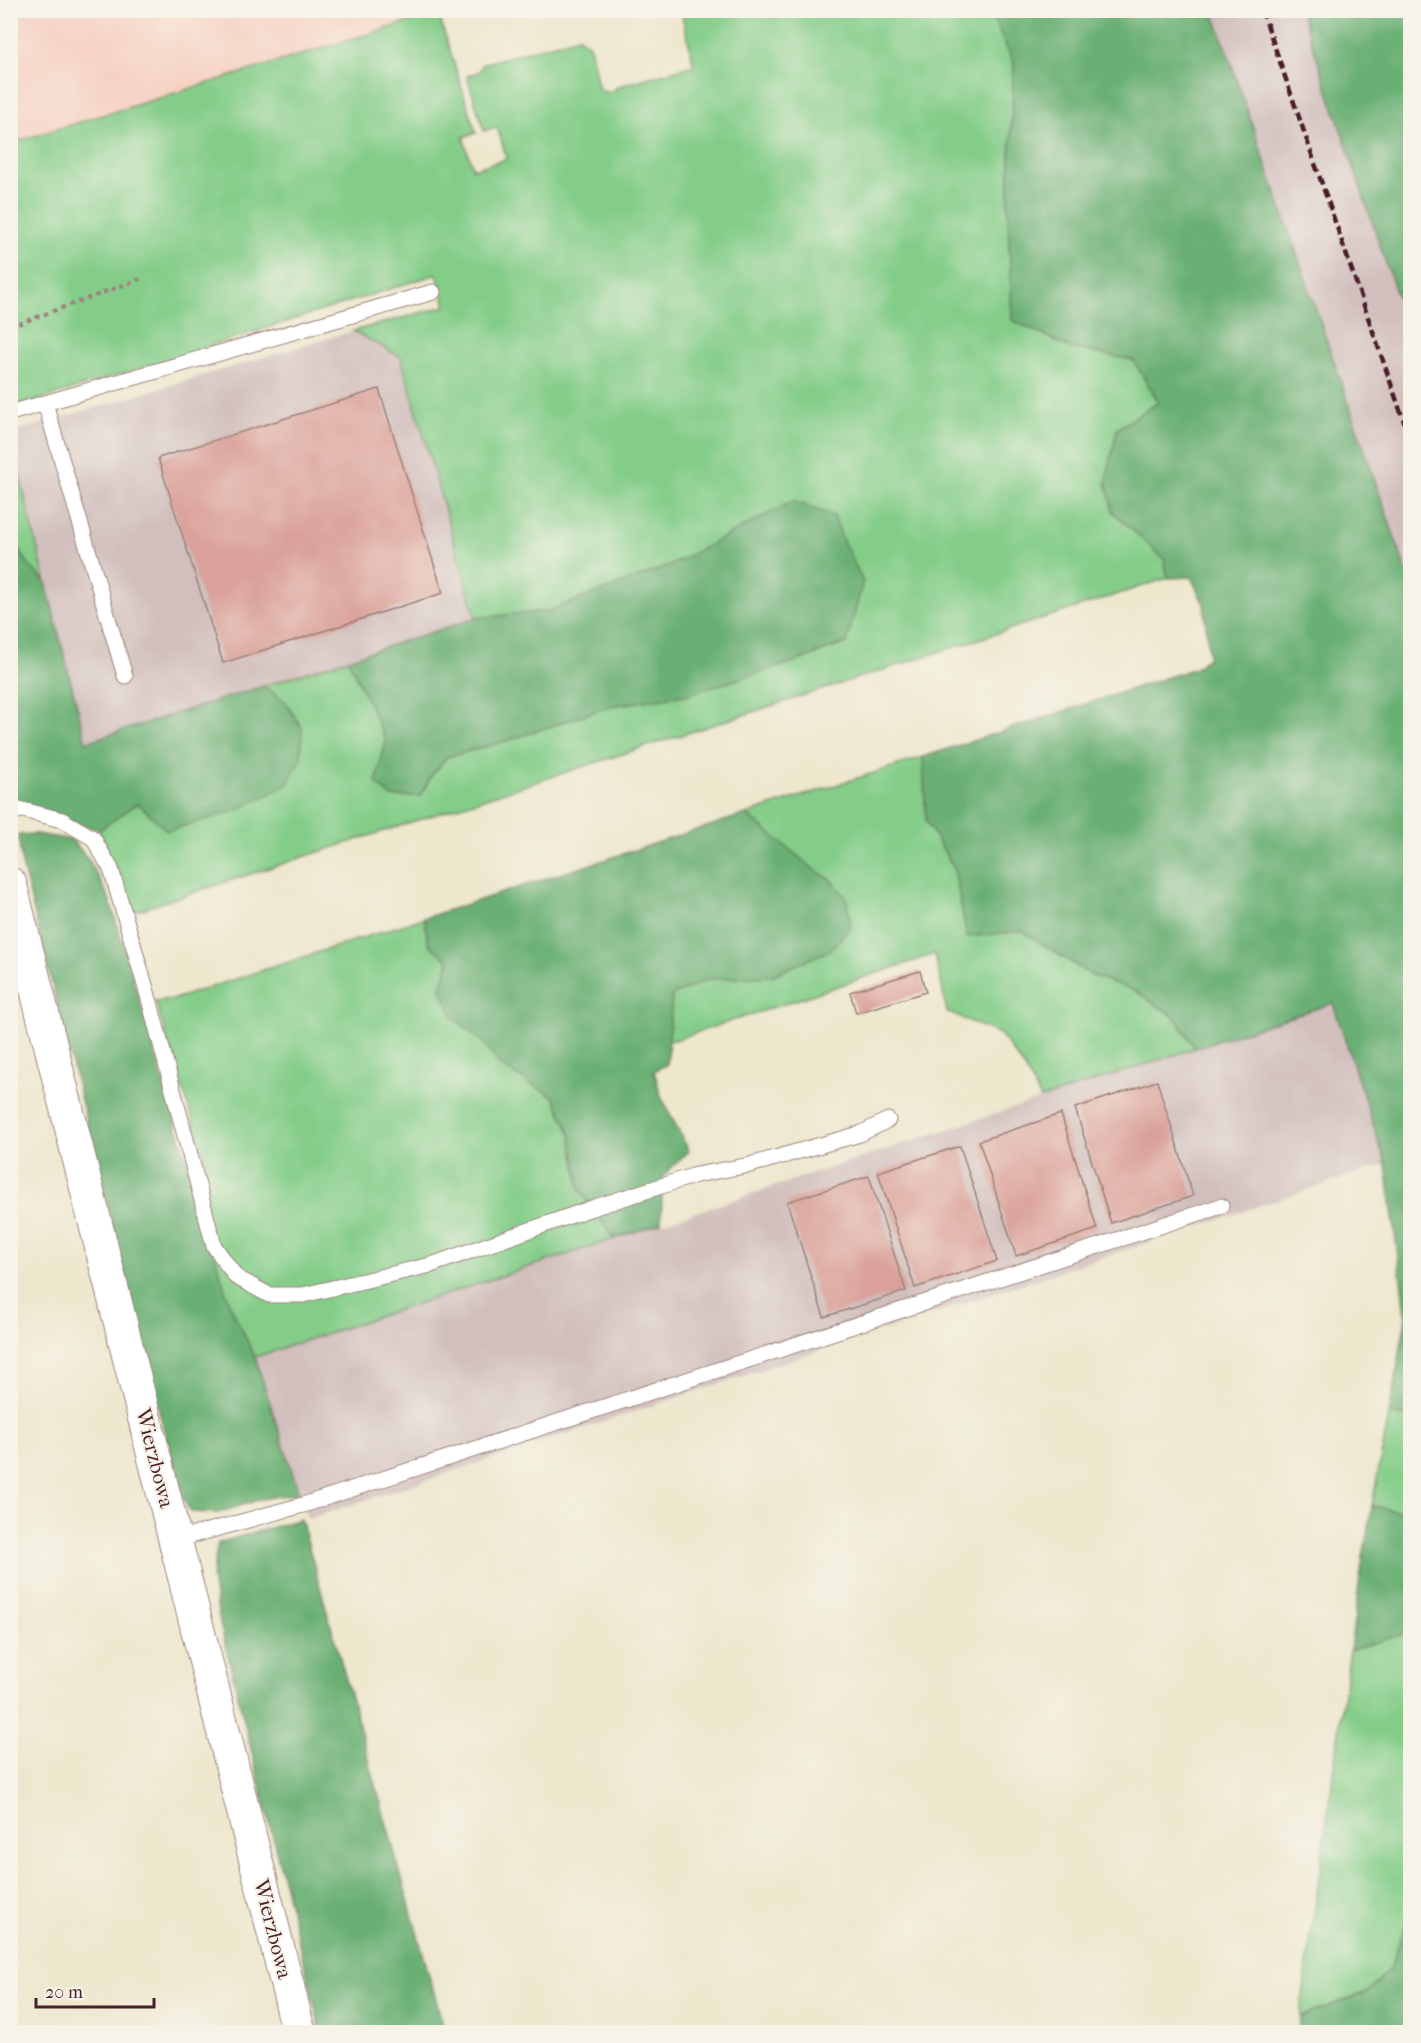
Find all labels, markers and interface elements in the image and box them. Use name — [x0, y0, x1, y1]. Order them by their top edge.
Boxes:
street label: Wierzbowa — [131, 1405, 179, 1510]
street label: Wierzbowa — [249, 1876, 297, 1981]
scale bar — [36, 1971, 154, 2009]
text: 20 m — [45, 1982, 83, 2003]

